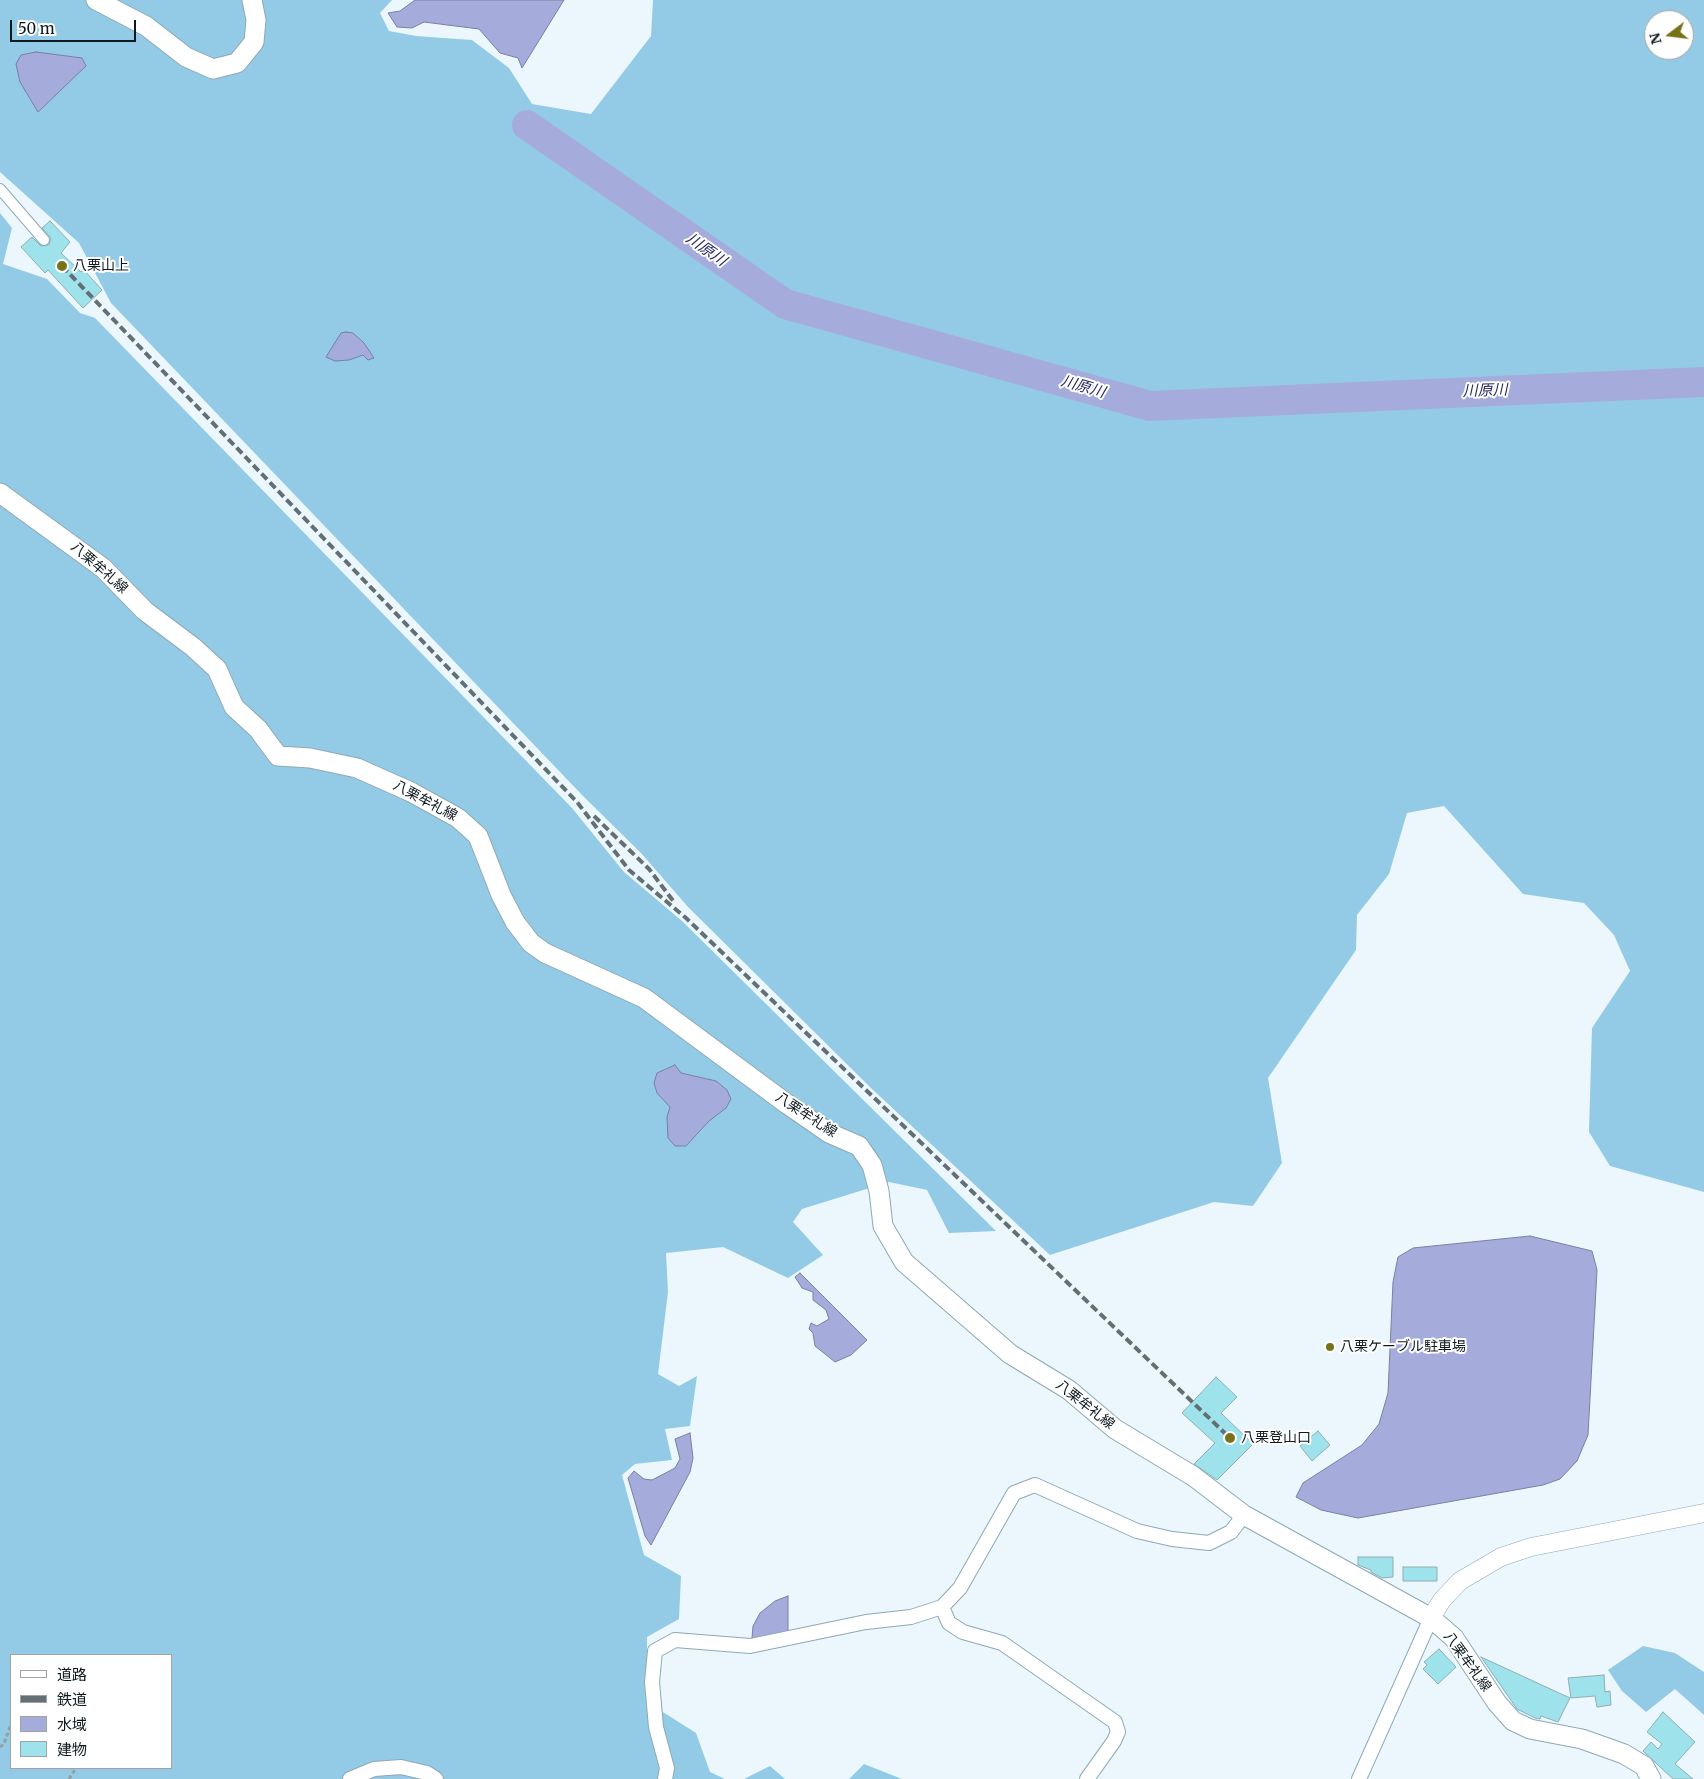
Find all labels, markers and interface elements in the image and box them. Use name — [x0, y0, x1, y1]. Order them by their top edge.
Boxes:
scale bar — [12, 10, 139, 42]
north arrow — [1644, 10, 1694, 60]
text: 50 m — [18, 19, 55, 38]
text: N — [1645, 31, 1666, 46]
water label: 川原川 — [682, 230, 730, 270]
place label: 八栗山上 — [73, 258, 129, 274]
marker: 八栗山上 — [55, 259, 69, 273]
water label: 川原川 — [1059, 372, 1107, 402]
water label: 川原川 — [1462, 381, 1508, 401]
street label: 八栗牟礼線 — [67, 539, 131, 597]
street label: 八栗牟礼線 — [390, 777, 460, 825]
street label: 八栗牟礼線 — [772, 1089, 840, 1141]
place label: 八栗ケーブル駐車場 — [1340, 1339, 1466, 1355]
marker: 八栗ケーブル駐車場 — [1324, 1341, 1336, 1353]
street label: 八栗牟礼線 — [1052, 1377, 1118, 1433]
place label: 八栗登山口 — [1241, 1430, 1311, 1446]
marker: 八栗登山口 — [1223, 1431, 1237, 1445]
street label: 八栗牟礼線 — [1440, 1629, 1494, 1695]
legend — [10, 1654, 172, 1769]
text: 道路 — [57, 1665, 87, 1684]
text: 鉄道 — [57, 1690, 87, 1709]
text: 水域 — [57, 1715, 87, 1734]
text: 建物 — [57, 1740, 87, 1759]

